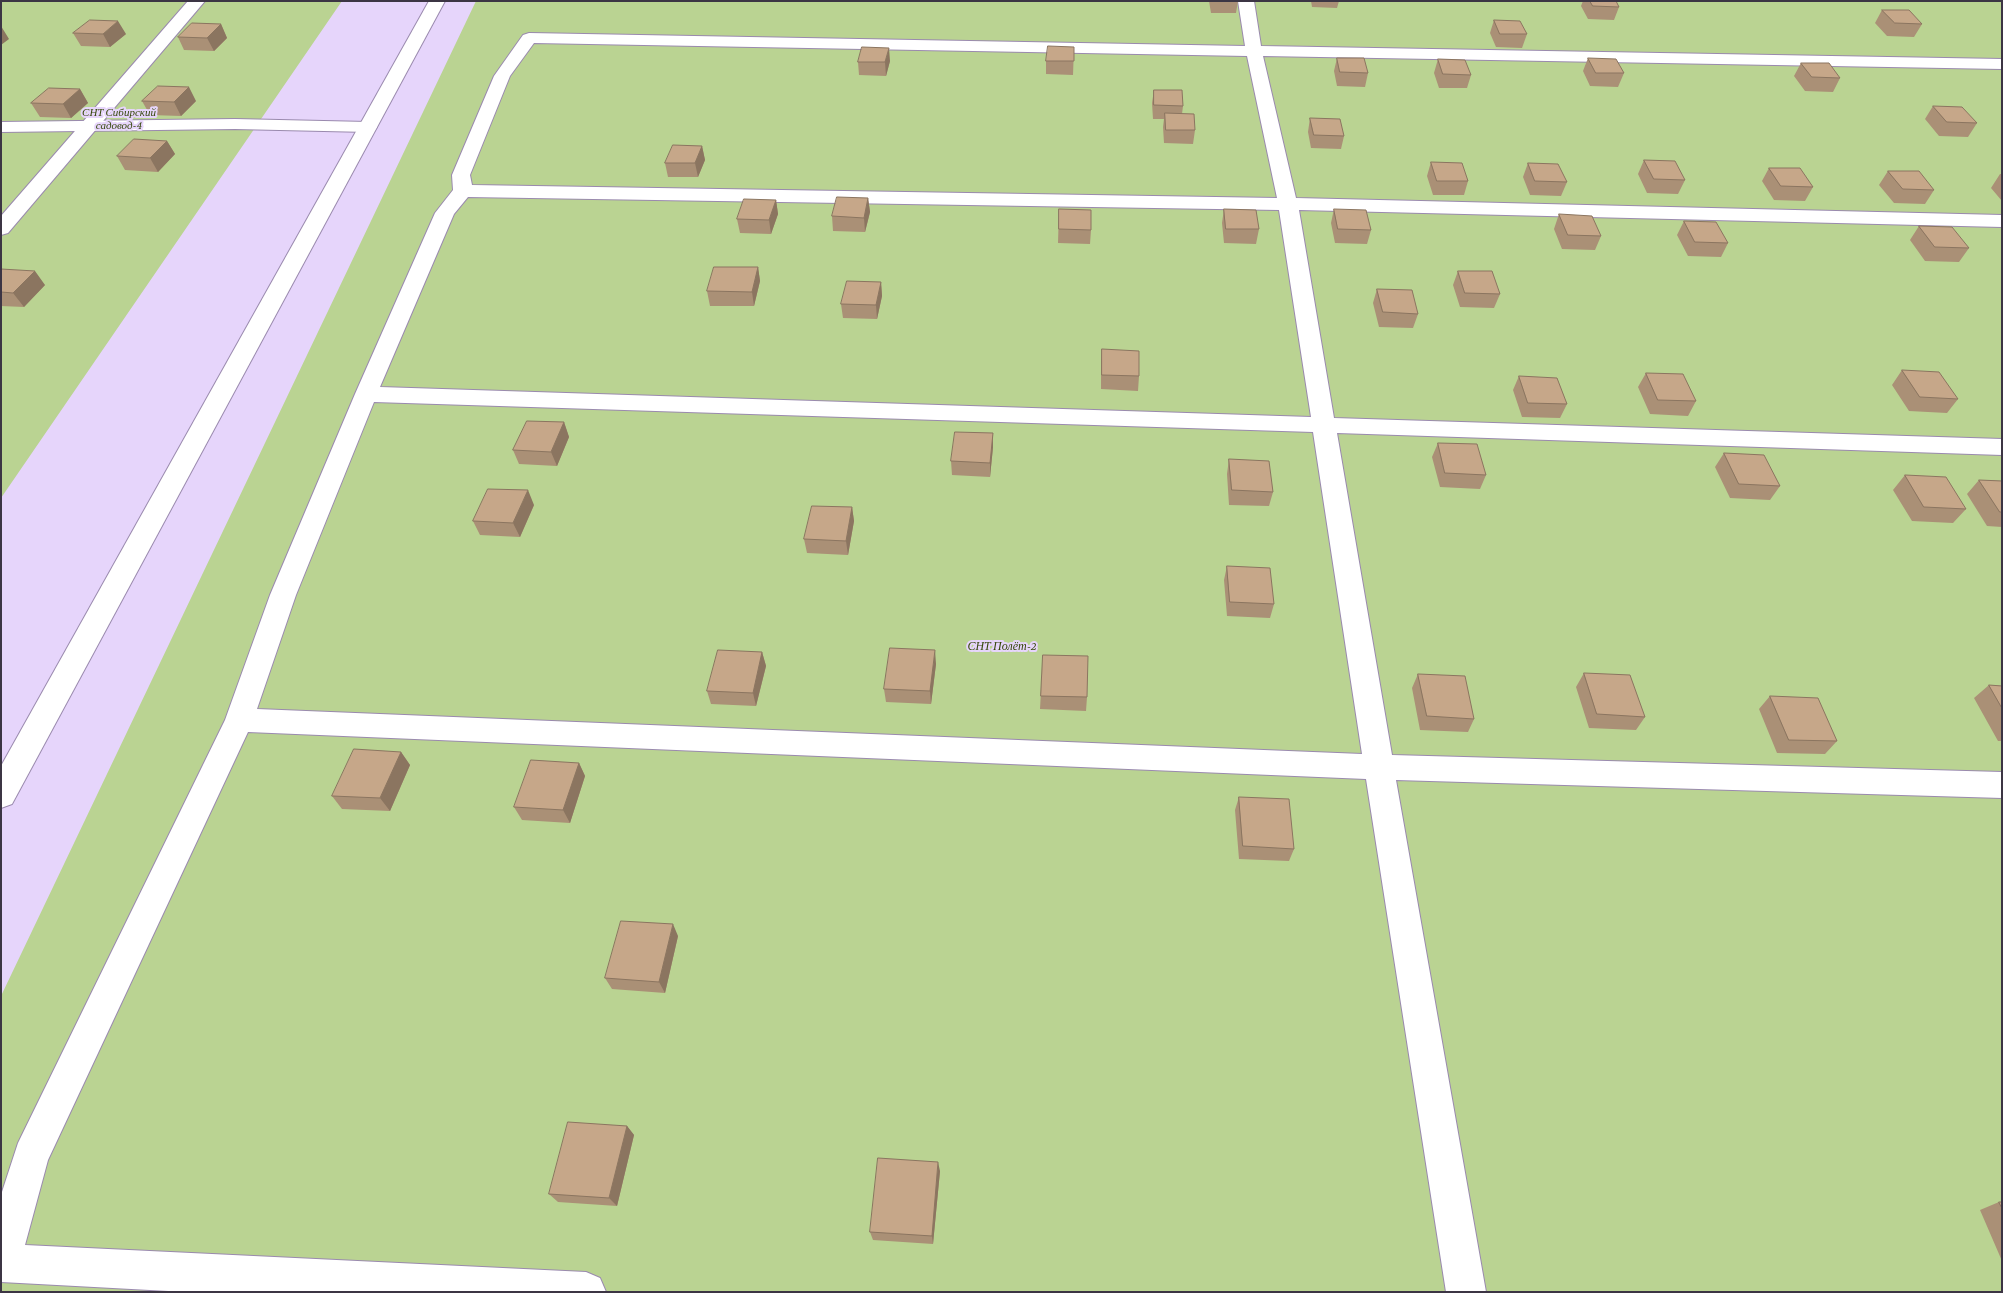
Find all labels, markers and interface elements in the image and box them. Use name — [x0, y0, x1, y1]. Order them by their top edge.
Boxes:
park label: СНТ Сибирский садовод-4 — [82, 106, 156, 132]
park label: СНТ Полёт-2 — [967, 639, 1037, 653]

